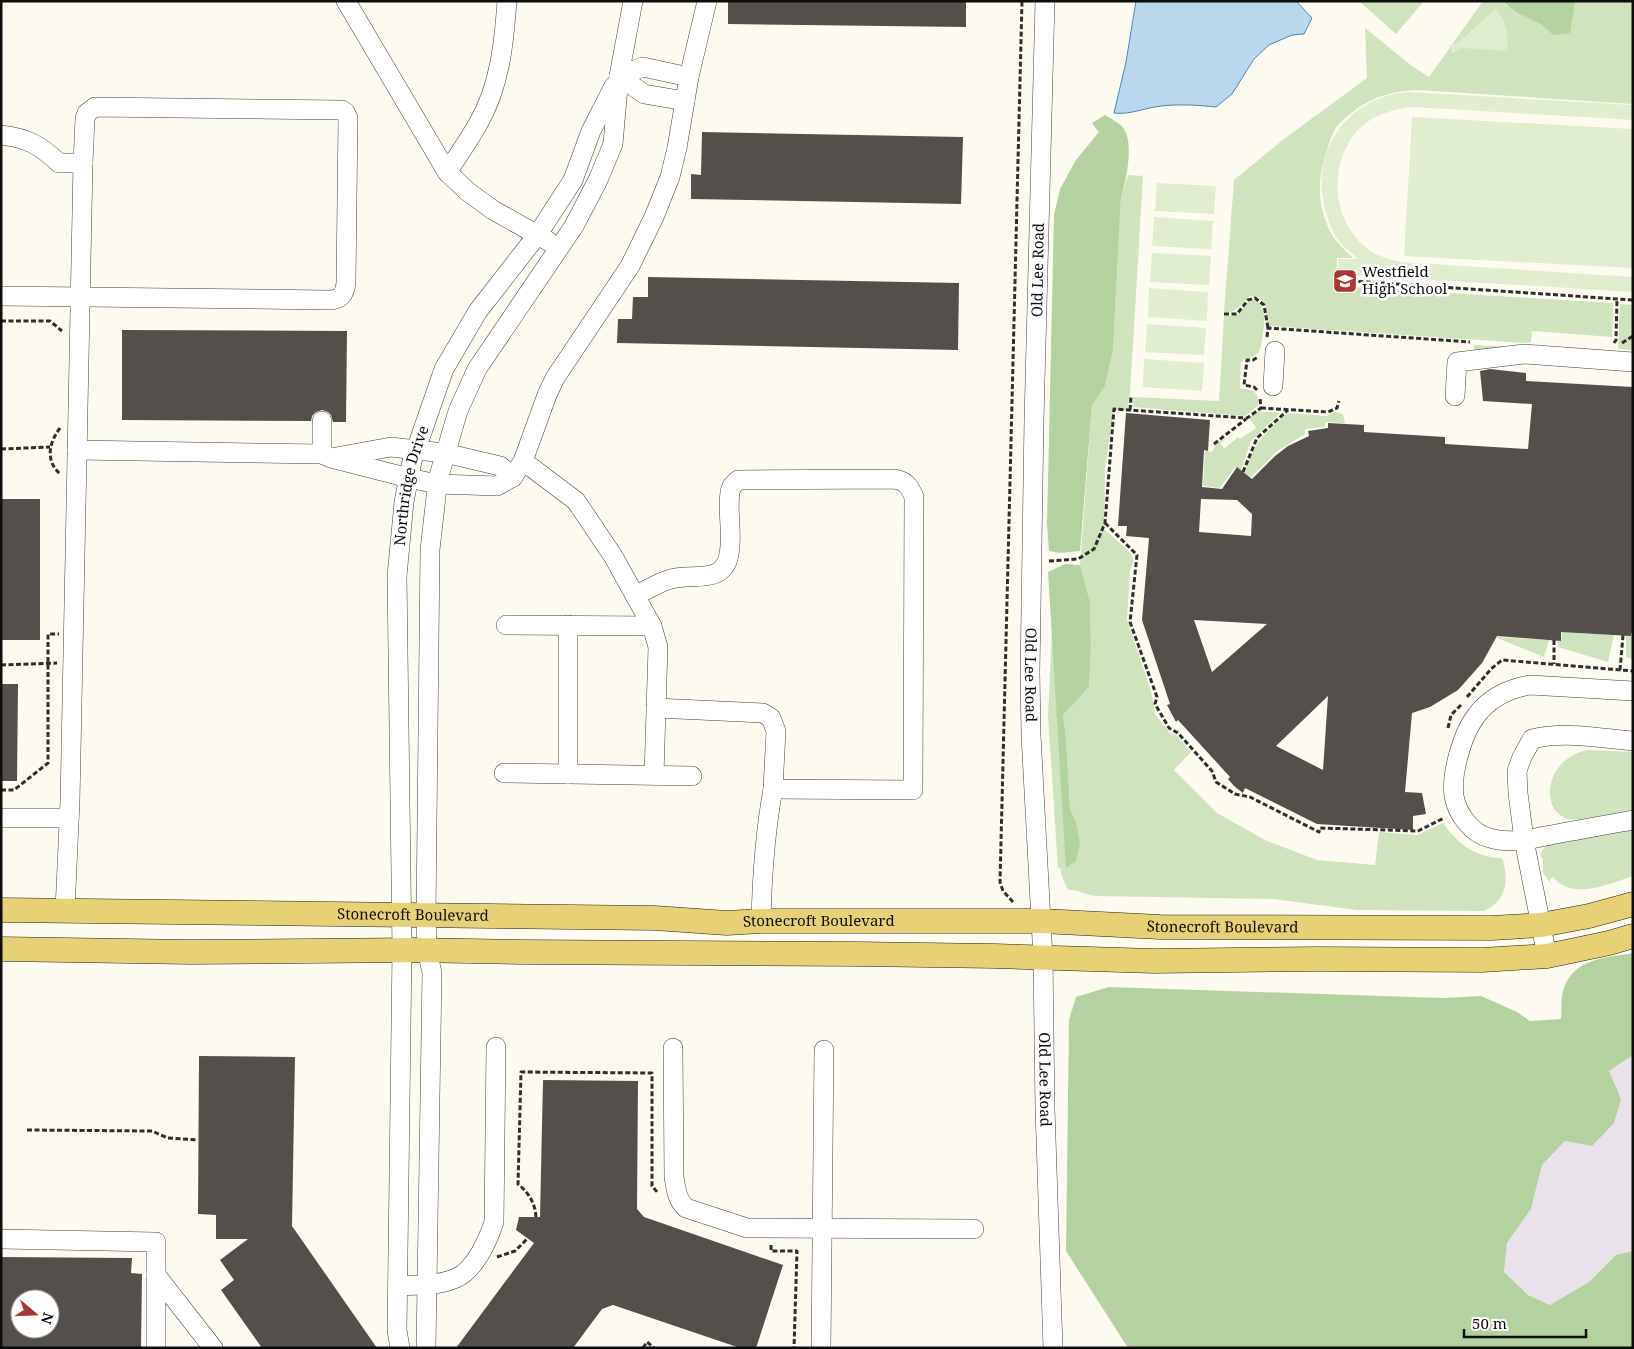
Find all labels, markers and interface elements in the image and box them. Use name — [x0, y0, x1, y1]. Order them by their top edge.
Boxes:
street label: Old Lee Road — [1026, 223, 1048, 317]
place label: Westfield High School — [1362, 261, 1448, 298]
school or university icon: Westfield High School — [1332, 268, 1358, 294]
street label: Northridge Drive — [389, 423, 433, 547]
street label: Old Lee Road — [1021, 627, 1042, 722]
street label: Stonecroft Boulevard — [337, 903, 489, 925]
street label: Stonecroft Boulevard — [742, 910, 895, 931]
street label: Stonecroft Boulevard — [1146, 915, 1299, 936]
street label: Old Lee Road — [1035, 1032, 1057, 1127]
north arrow — [10, 1289, 60, 1339]
scale bar — [1464, 1306, 1586, 1338]
text: N — [37, 1310, 59, 1327]
text: 50 m — [1472, 1313, 1507, 1333]

